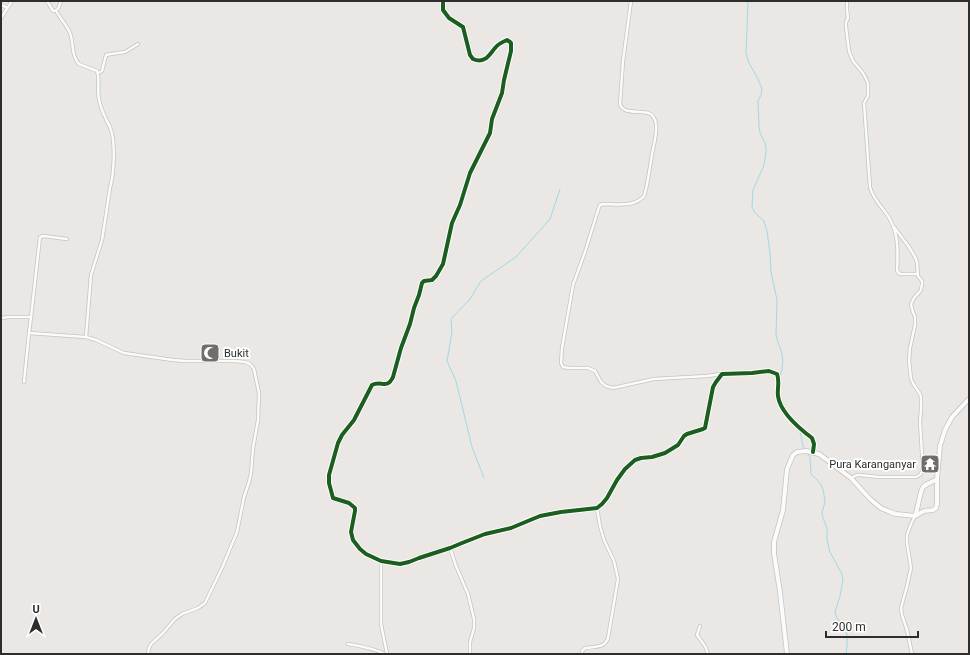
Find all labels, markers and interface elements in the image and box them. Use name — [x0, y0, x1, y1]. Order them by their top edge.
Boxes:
mosque icon: Bukit — [199, 342, 221, 364]
place label: Bukit — [224, 347, 249, 360]
temple icon: Pura Karanganyar — [919, 453, 941, 475]
place label: Pura Karanganyar — [829, 458, 916, 471]
north arrow — [16, 599, 56, 639]
text: U — [32, 603, 40, 616]
scale bar — [826, 613, 918, 639]
text: 200 m — [832, 620, 866, 634]

